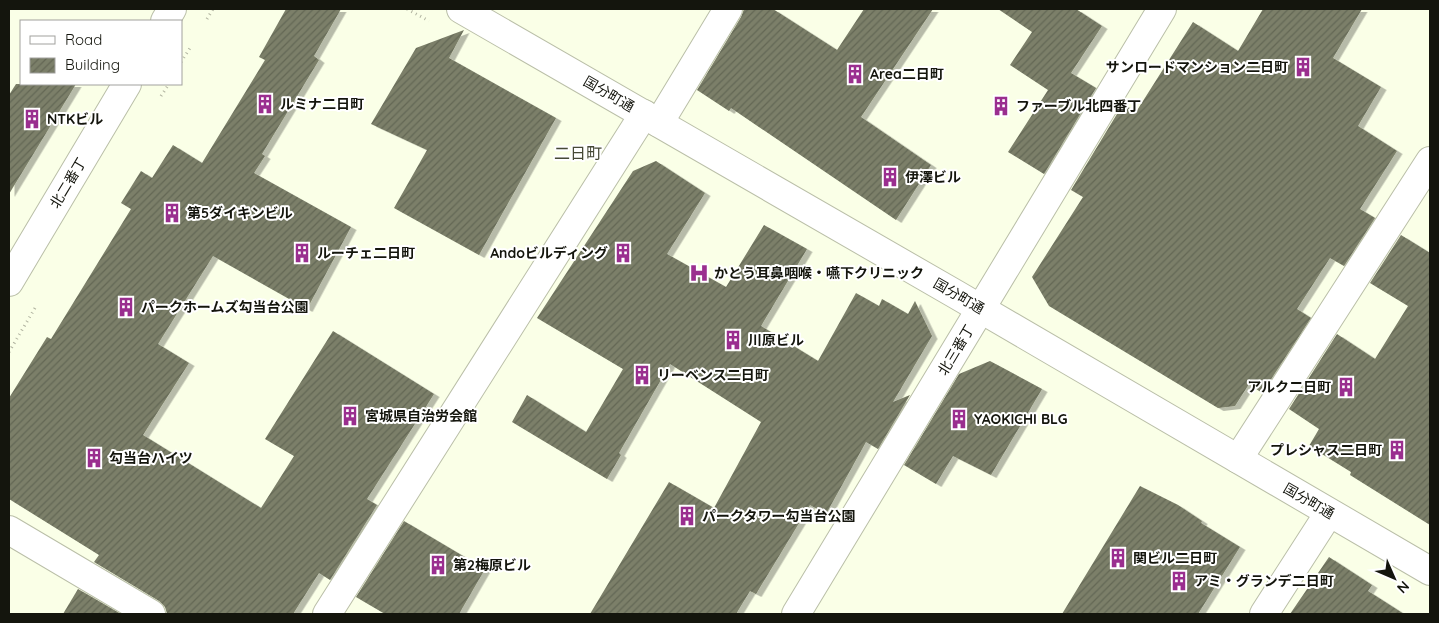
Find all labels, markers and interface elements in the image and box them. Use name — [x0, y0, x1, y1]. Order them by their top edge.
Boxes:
legend — [20, 20, 182, 85]
text: Road — [65, 30, 102, 49]
text: Building — [65, 55, 120, 74]
building icon: サンロードマンション二日町 — [1292, 56, 1314, 78]
place label: サンロードマンション二日町 — [1106, 58, 1288, 76]
building icon: Area二日町 — [844, 63, 866, 85]
place label: Area二日町 — [870, 65, 944, 83]
street label: 国分町通 — [580, 72, 638, 116]
building icon: ルミナ二日町 — [254, 93, 276, 115]
place label: ルミナ二日町 — [280, 95, 364, 113]
building icon: ファーブル北四番丁 — [990, 95, 1012, 117]
place label: ファーブル北四番丁 — [1016, 97, 1141, 115]
building icon: NTKビル — [21, 108, 43, 130]
place label: NTKビル — [47, 110, 103, 128]
district label: 二日町 — [554, 143, 602, 163]
street label: 北二番丁 — [46, 154, 90, 212]
building icon: 伊澤ビル — [879, 166, 901, 188]
place label: 伊澤ビル — [905, 168, 961, 186]
building icon: 第5ダイキンビル — [161, 202, 183, 224]
place label: 第5ダイキンビル — [187, 204, 293, 222]
building icon: ルーチェ二日町 — [291, 242, 313, 264]
building icon: Andoビルディング — [612, 242, 634, 264]
place label: ルーチェ二日町 — [317, 244, 415, 262]
place label: Andoビルディング — [490, 244, 608, 262]
hospital icon: かとう耳鼻咽喉・嚥下クリニック — [688, 262, 710, 284]
place label: かとう耳鼻咽喉・嚥下クリニック — [714, 264, 924, 282]
street label: 国分町通 — [930, 274, 988, 318]
building icon: パークホームズ勾当台公園 — [115, 296, 137, 318]
place label: パークホームズ勾当台公園 — [141, 298, 309, 316]
street label: 北三番丁 — [934, 321, 978, 379]
building icon: 川原ビル — [722, 329, 744, 351]
place label: 川原ビル — [748, 331, 804, 349]
building icon: リーベンス二日町 — [631, 364, 653, 386]
place label: リーベンス二日町 — [657, 366, 769, 384]
building icon: アルク二日町 — [1335, 376, 1357, 398]
place label: アルク二日町 — [1247, 378, 1331, 396]
building icon: 宮城県自治労会館 — [339, 405, 361, 427]
place label: 宮城県自治労会館 — [365, 407, 477, 425]
building icon: YAOKICHI BLG — [948, 408, 970, 430]
place label: YAOKICHI BLG — [974, 410, 1068, 428]
building icon: プレシャス二日町 — [1386, 439, 1408, 461]
place label: プレシャス二日町 — [1270, 441, 1382, 459]
building icon: 勾当台ハイツ — [83, 447, 105, 469]
place label: 勾当台ハイツ — [109, 449, 193, 467]
street label: 国分町通 — [1280, 479, 1338, 523]
building icon: パークタワー勾当台公園 — [676, 505, 698, 527]
place label: パークタワー勾当台公園 — [702, 507, 855, 525]
building icon: 関ビル二日町 — [1107, 547, 1129, 569]
place label: 関ビル二日町 — [1133, 549, 1217, 567]
north arrow — [1369, 553, 1419, 603]
building icon: 第2梅原ビル — [427, 554, 449, 576]
place label: 第2梅原ビル — [453, 556, 531, 574]
building icon: アミ・グランデ二日町 — [1168, 570, 1190, 592]
place label: アミ・グランデ二日町 — [1194, 572, 1334, 590]
text: N — [1393, 577, 1413, 597]

